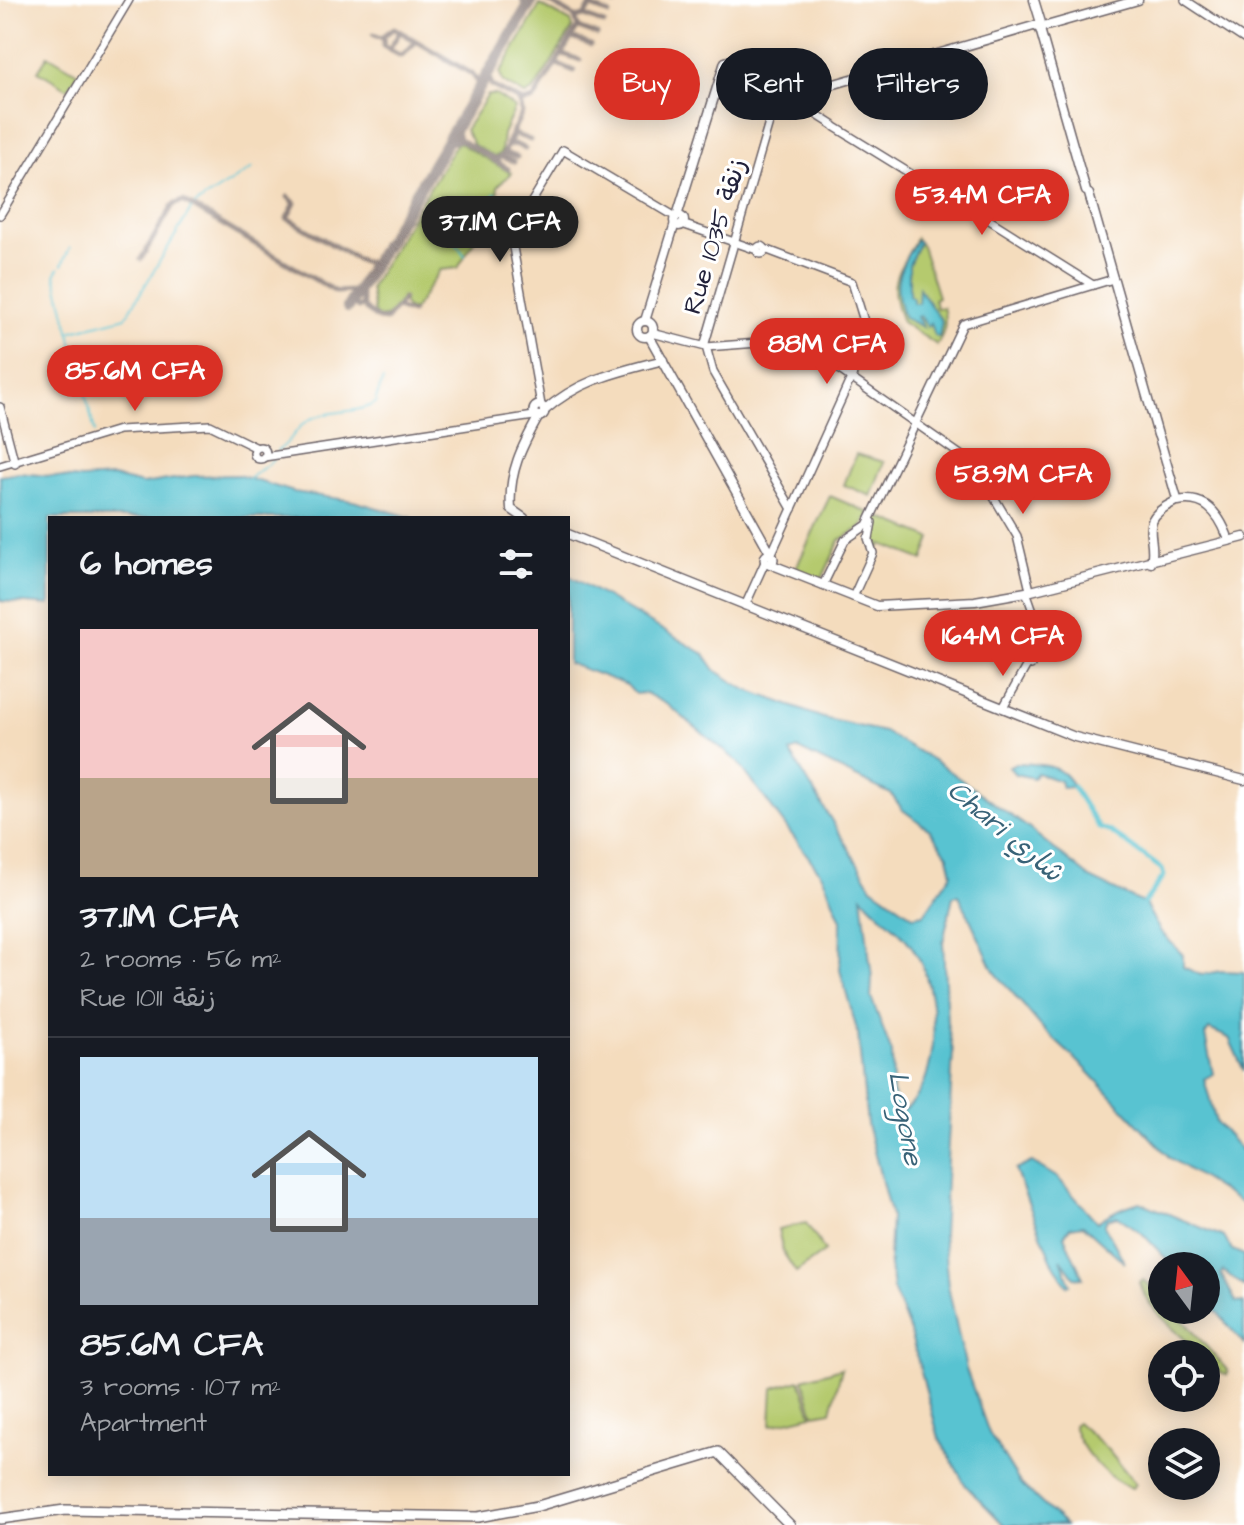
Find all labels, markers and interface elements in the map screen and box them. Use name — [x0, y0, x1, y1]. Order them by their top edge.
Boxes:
chip: Buy — [594, 48, 700, 120]
chip: Rent — [716, 48, 832, 120]
chip: Filters — [848, 48, 988, 120]
street label: Rue 1035 زنقة — [674, 154, 756, 318]
pin: 53.4M CFA — [890, 169, 1074, 237]
text: 53.4M CFA — [913, 177, 1051, 213]
pin: 37.1M CFA — [408, 196, 592, 264]
text: 37.1M CFA — [439, 204, 561, 240]
pin: 88M CFA — [753, 318, 901, 386]
text: 88M CFA — [768, 326, 886, 362]
pin: 85.6M CFA — [43, 345, 227, 413]
text: 85.6M CFA — [65, 353, 205, 389]
pin: 58.9M CFA — [931, 448, 1115, 516]
text: 58.9M CFA — [954, 456, 1092, 492]
text: 6 homes — [80, 540, 213, 588]
icon: filters — [494, 542, 538, 586]
pin: 164M CFA — [920, 610, 1086, 678]
text: 164M CFA — [942, 618, 1064, 654]
icon: home — [237, 681, 381, 825]
water label: Chari شاري — [939, 771, 1071, 891]
text: 37.1M CFA — [80, 893, 238, 941]
text: 2 rooms · 56 m² — [80, 941, 282, 977]
text: Rue 1011 زنقة — [80, 980, 216, 1016]
water label: Logone — [877, 1068, 933, 1170]
icon: home — [237, 1109, 381, 1253]
north arrow — [1148, 1252, 1220, 1324]
map controls — [1148, 1252, 1220, 1500]
text: 85.6M CFA — [80, 1321, 263, 1369]
button: locate — [1148, 1340, 1220, 1412]
text: 3 rooms · 107 m² — [80, 1369, 281, 1405]
text: Apartment — [80, 1405, 207, 1441]
button: layers — [1148, 1428, 1220, 1500]

